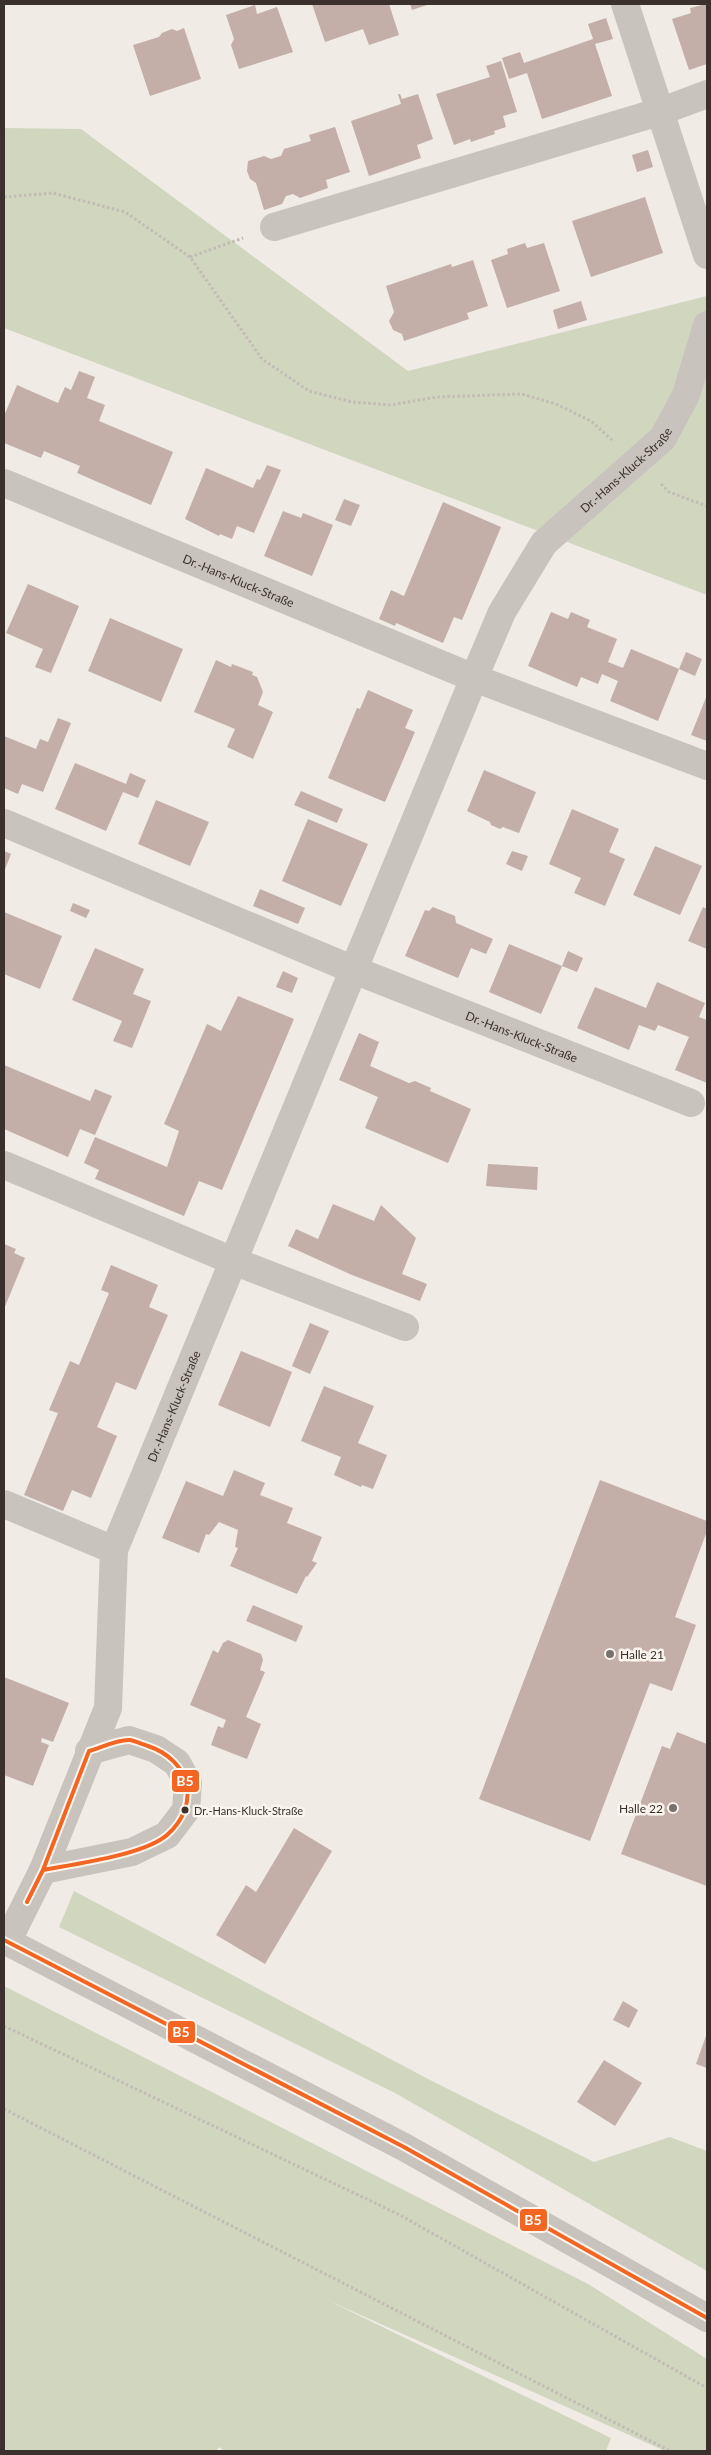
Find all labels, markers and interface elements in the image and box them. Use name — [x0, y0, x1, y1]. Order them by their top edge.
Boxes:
street label: Dr.-Hans-Kluck-Straße — [577, 425, 675, 515]
street label: Dr.-Hans-Kluck-Straße — [181, 551, 297, 610]
street label: Dr.-Hans-Kluck-Straße — [464, 1007, 580, 1065]
street label: Dr.-Hans-Kluck-Straße — [144, 1348, 203, 1464]
place label: Halle 21 — [620, 1647, 664, 1662]
marker: Halle 21 — [604, 1648, 616, 1660]
line badge: B5 — [171, 1769, 200, 1793]
text: B5 — [176, 1772, 194, 1789]
place label: Halle 22 — [619, 1801, 663, 1816]
marker: Halle 22 — [667, 1802, 679, 1814]
place label: Dr.-Hans-Kluck-Straße — [194, 1804, 303, 1817]
marker: Dr.-Hans-Kluck-Straße — [180, 1805, 190, 1815]
line badge: B5 — [167, 2020, 196, 2044]
text: B5 — [172, 2023, 190, 2040]
line badge: B5 — [519, 2208, 548, 2232]
text: B5 — [524, 2211, 542, 2228]

